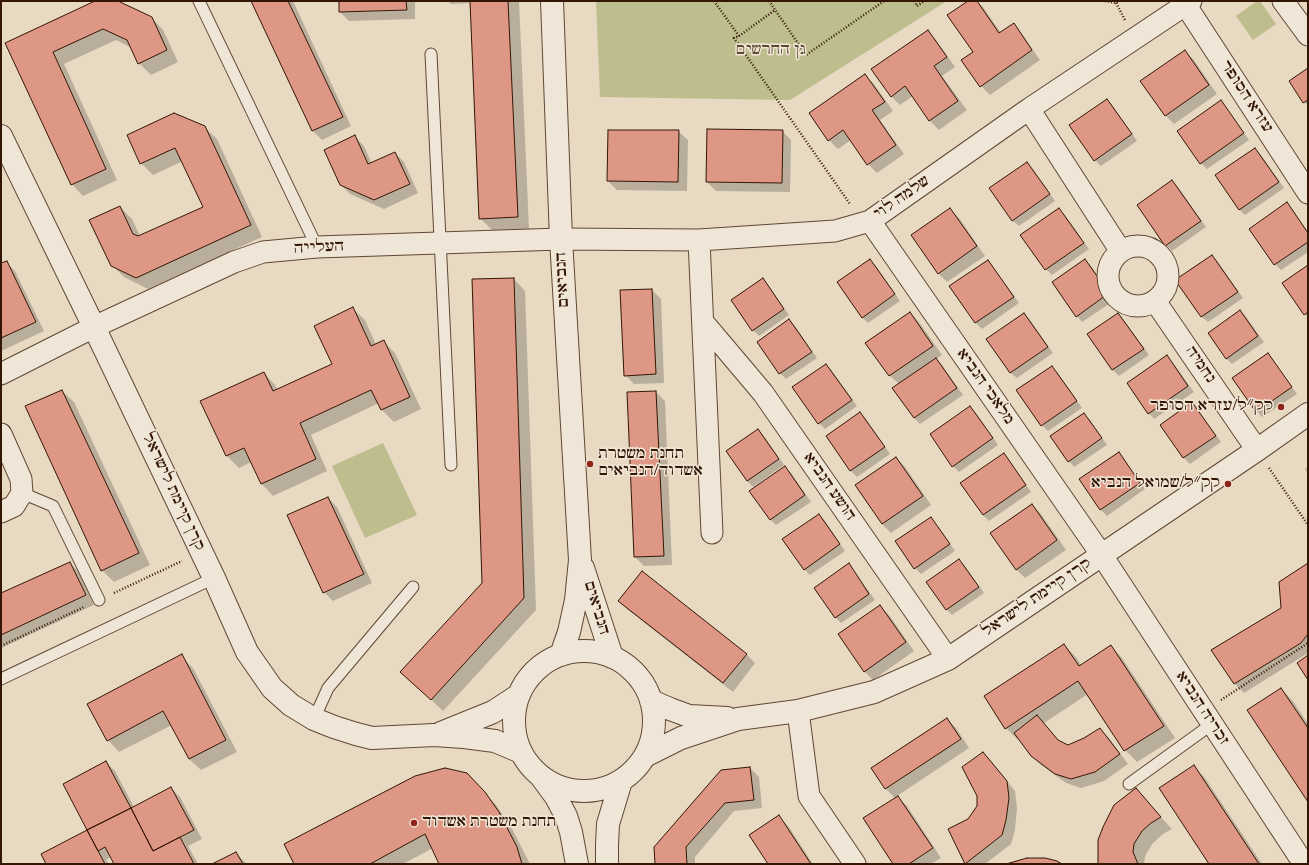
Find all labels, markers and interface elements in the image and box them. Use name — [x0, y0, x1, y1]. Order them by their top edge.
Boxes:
park label: גן החרשים — [736, 42, 806, 60]
street label: עזרא הסופר — [1216, 57, 1276, 137]
street label: שלמה לוי — [871, 172, 933, 224]
street label: העלייה — [294, 238, 344, 258]
street label: הנביאים — [553, 252, 573, 308]
street label: נחמיה — [1181, 343, 1219, 387]
street label: מלאכי הנביא — [952, 346, 1018, 428]
place label: קק״ל/עזרא הסופר — [1150, 398, 1273, 416]
marker: קק״ל/עזרא הסופר — [1276, 402, 1286, 412]
street label: קרן קיימת לישראל — [138, 430, 208, 554]
place label: תחנת משטרת אשדוד/הנביאים — [598, 446, 703, 481]
street label: הושע הנביא — [799, 450, 859, 524]
marker: תחנת משטרת אשדוד/הנביאים — [585, 459, 595, 469]
place label: קק״ל/שמואל הנביא — [1091, 475, 1220, 493]
marker: קק״ל/שמואל הנביא — [1223, 479, 1233, 489]
street label: קרן קיימת לישראל — [979, 555, 1095, 641]
street label: הנביאים — [579, 579, 613, 637]
street label: זכריה הנביא — [1171, 669, 1233, 749]
place label: תחנת משטרת אשדוד — [422, 814, 556, 832]
marker: תחנת משטרת אשדוד — [409, 818, 419, 828]

